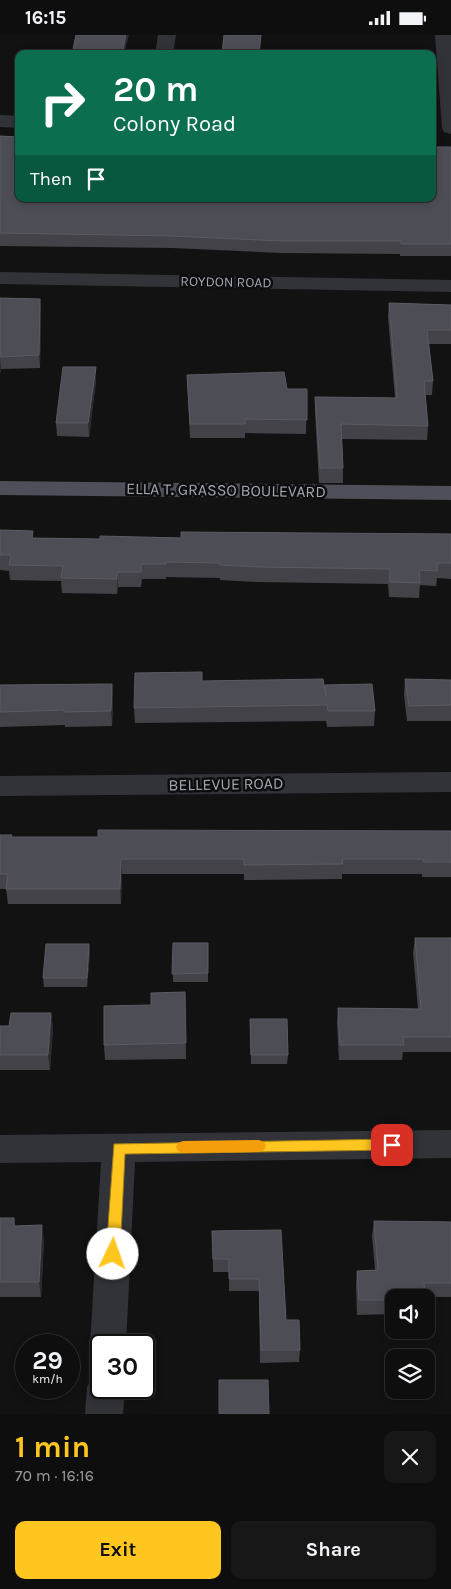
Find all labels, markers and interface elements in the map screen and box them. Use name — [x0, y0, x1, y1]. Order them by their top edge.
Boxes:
text: 16:15 — [25, 7, 66, 29]
text: 20 m — [113, 69, 198, 110]
icon: right — [30, 70, 95, 135]
text: Colony Road — [113, 111, 236, 137]
icon: arrive — [82, 165, 110, 193]
text: Then — [30, 168, 72, 190]
street label: ROYDON ROAD — [180, 273, 272, 291]
street label: ELLA T. GRASSO BOULEVARD — [126, 479, 326, 501]
street label: BELLEVUE ROAD — [168, 773, 284, 795]
pin — [371, 1124, 413, 1166]
icon: arrive — [378, 1131, 406, 1159]
position arrow — [86, 1227, 138, 1279]
map controls — [385, 1289, 435, 1399]
button: sound — [385, 1289, 435, 1339]
speed limit sign: 30 — [90, 1334, 155, 1399]
text: 29 — [32, 1346, 63, 1375]
button: layers — [385, 1349, 435, 1399]
text: km/h — [32, 1372, 63, 1386]
text: 1 min — [15, 1429, 90, 1465]
button: close — [384, 1431, 436, 1483]
text: 70 m · 16:16 — [15, 1466, 94, 1485]
button: Exit — [15, 1521, 221, 1579]
button: Share — [231, 1521, 436, 1579]

